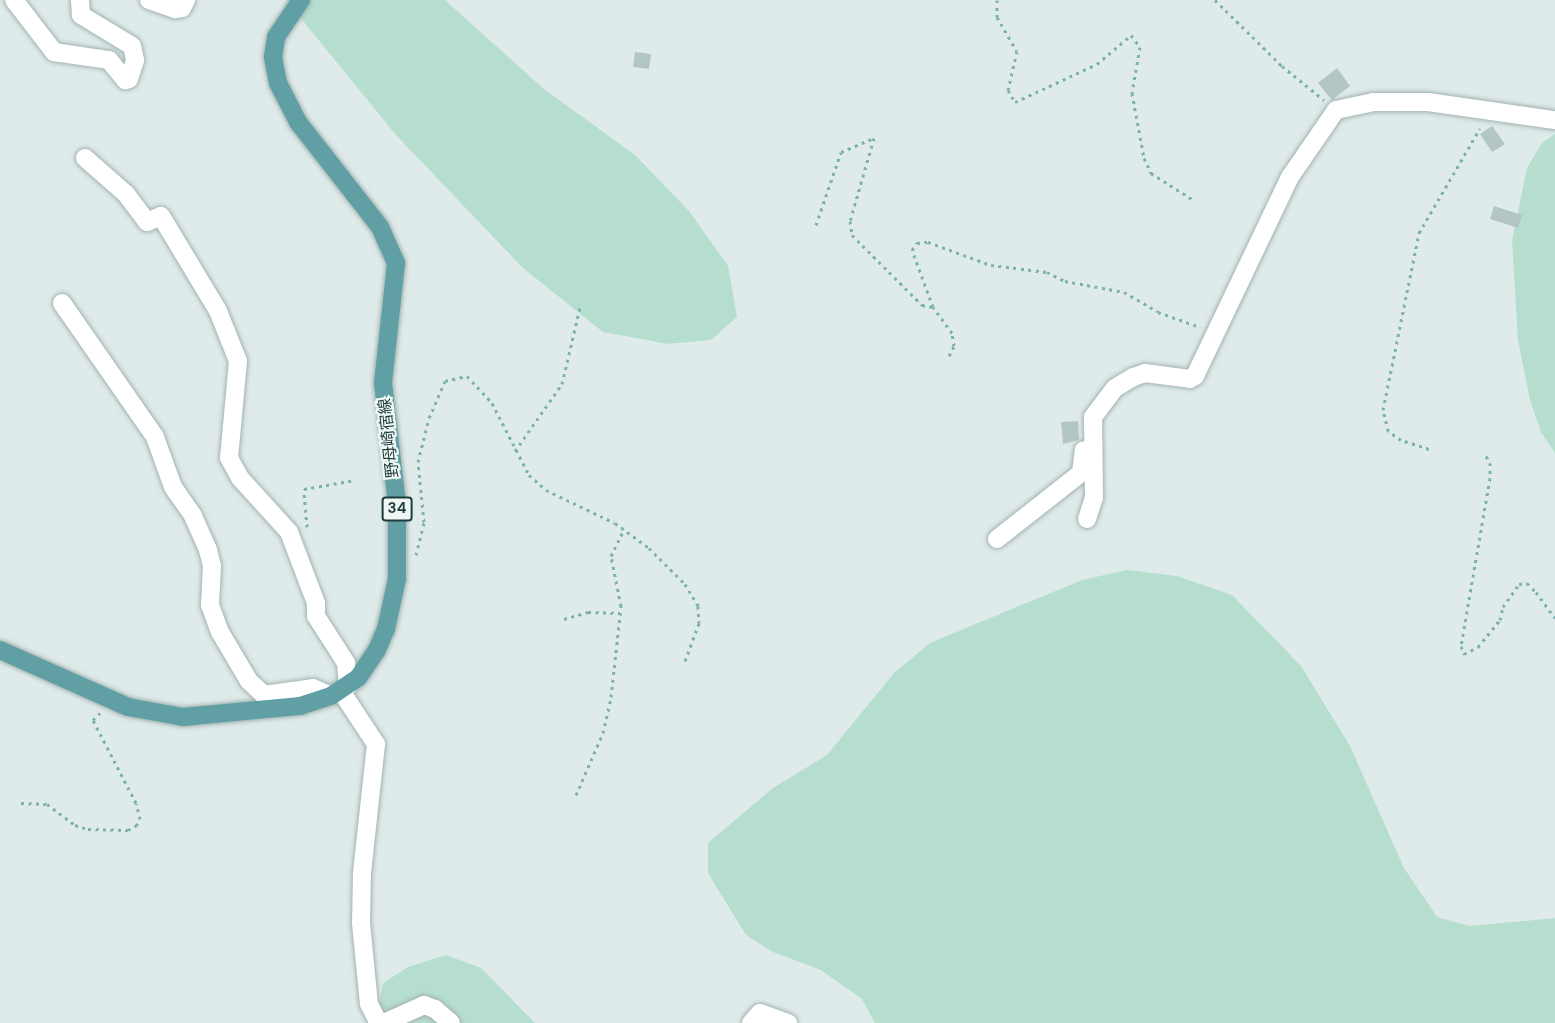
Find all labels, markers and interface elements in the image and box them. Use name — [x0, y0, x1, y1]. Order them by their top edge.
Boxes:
street label: 野母崎宿線 — [375, 397, 403, 479]
road number: 34 — [380, 497, 414, 521]

